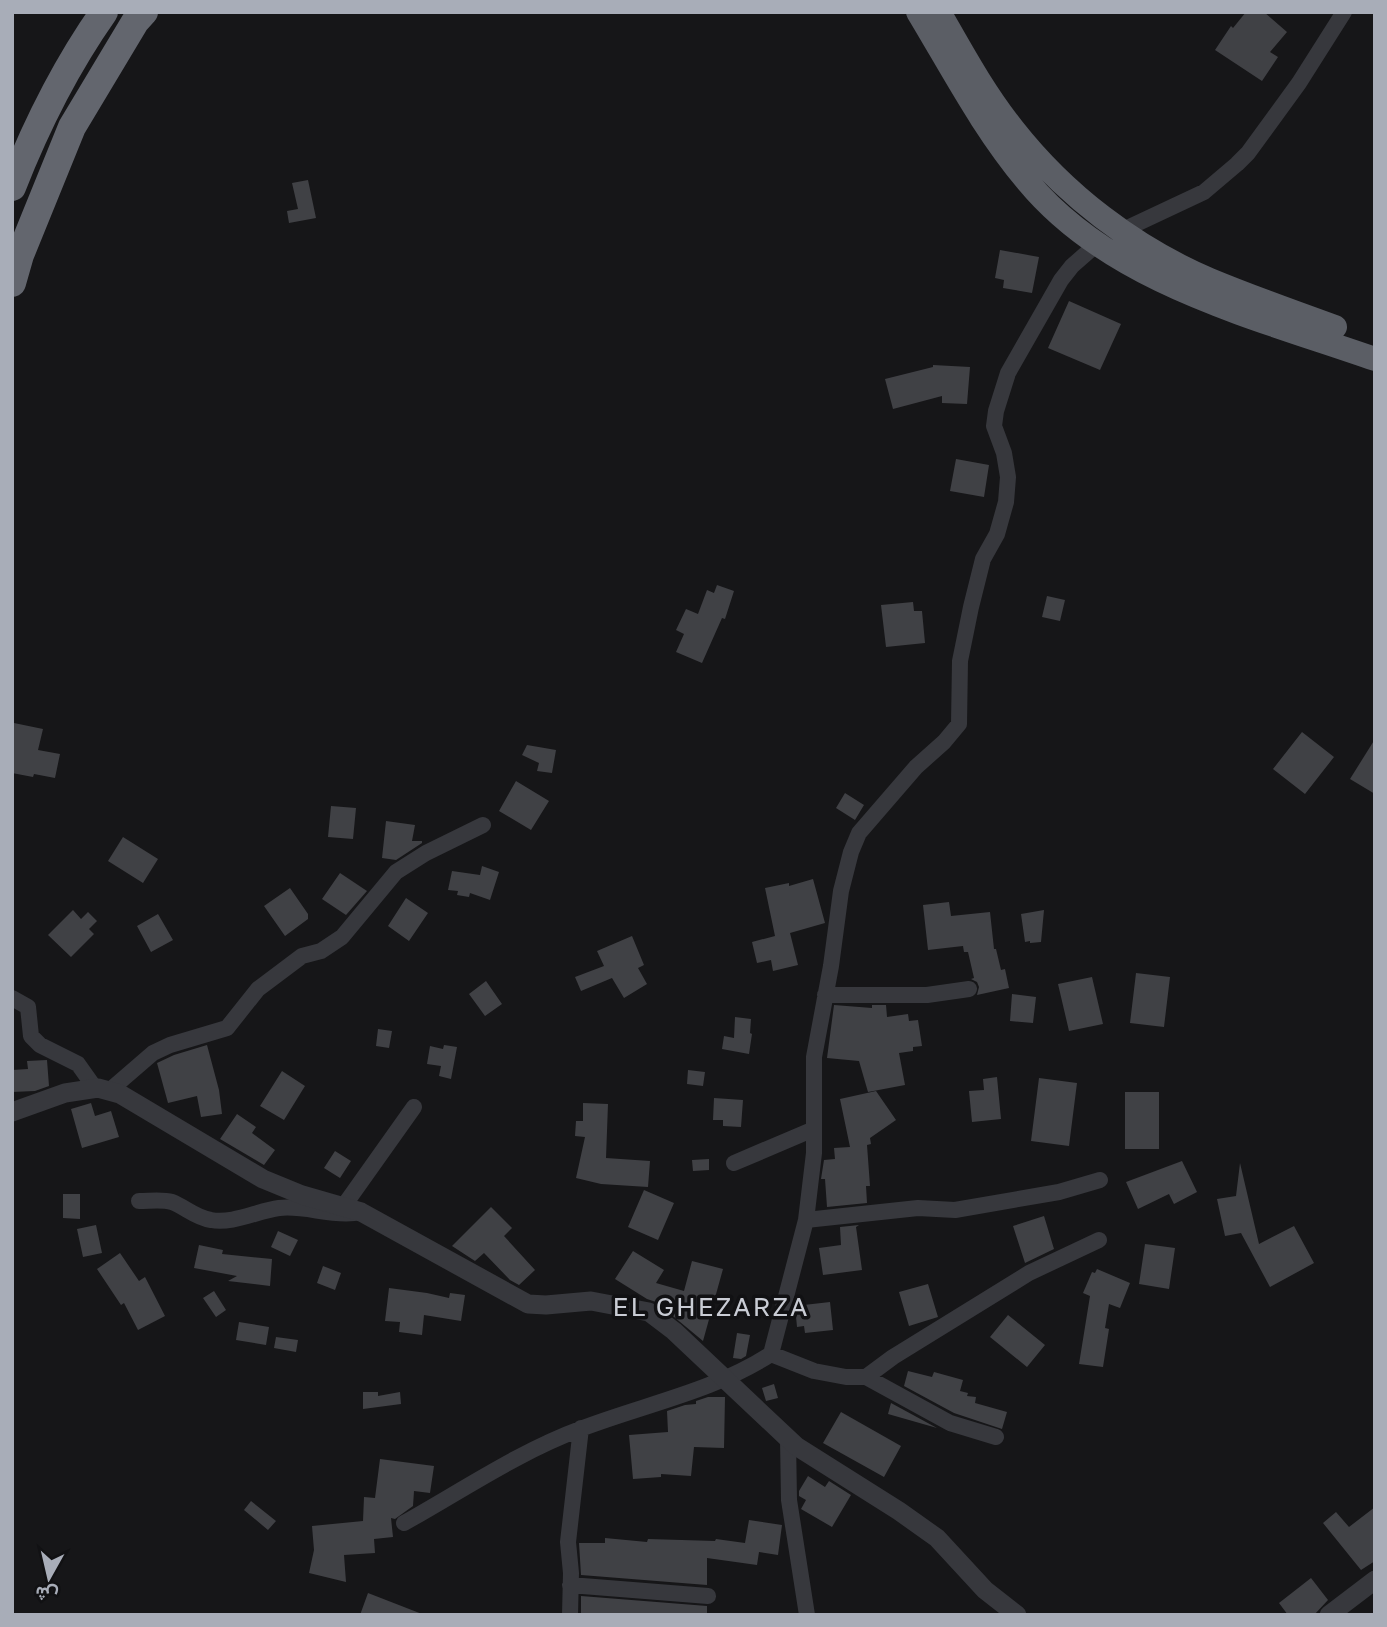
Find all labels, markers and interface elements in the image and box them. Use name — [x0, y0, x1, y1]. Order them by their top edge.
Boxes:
district label: EL GHEZARZA — [613, 1291, 809, 1322]
north arrow — [14, 1543, 84, 1613]
text: ش — [33, 1581, 60, 1608]

